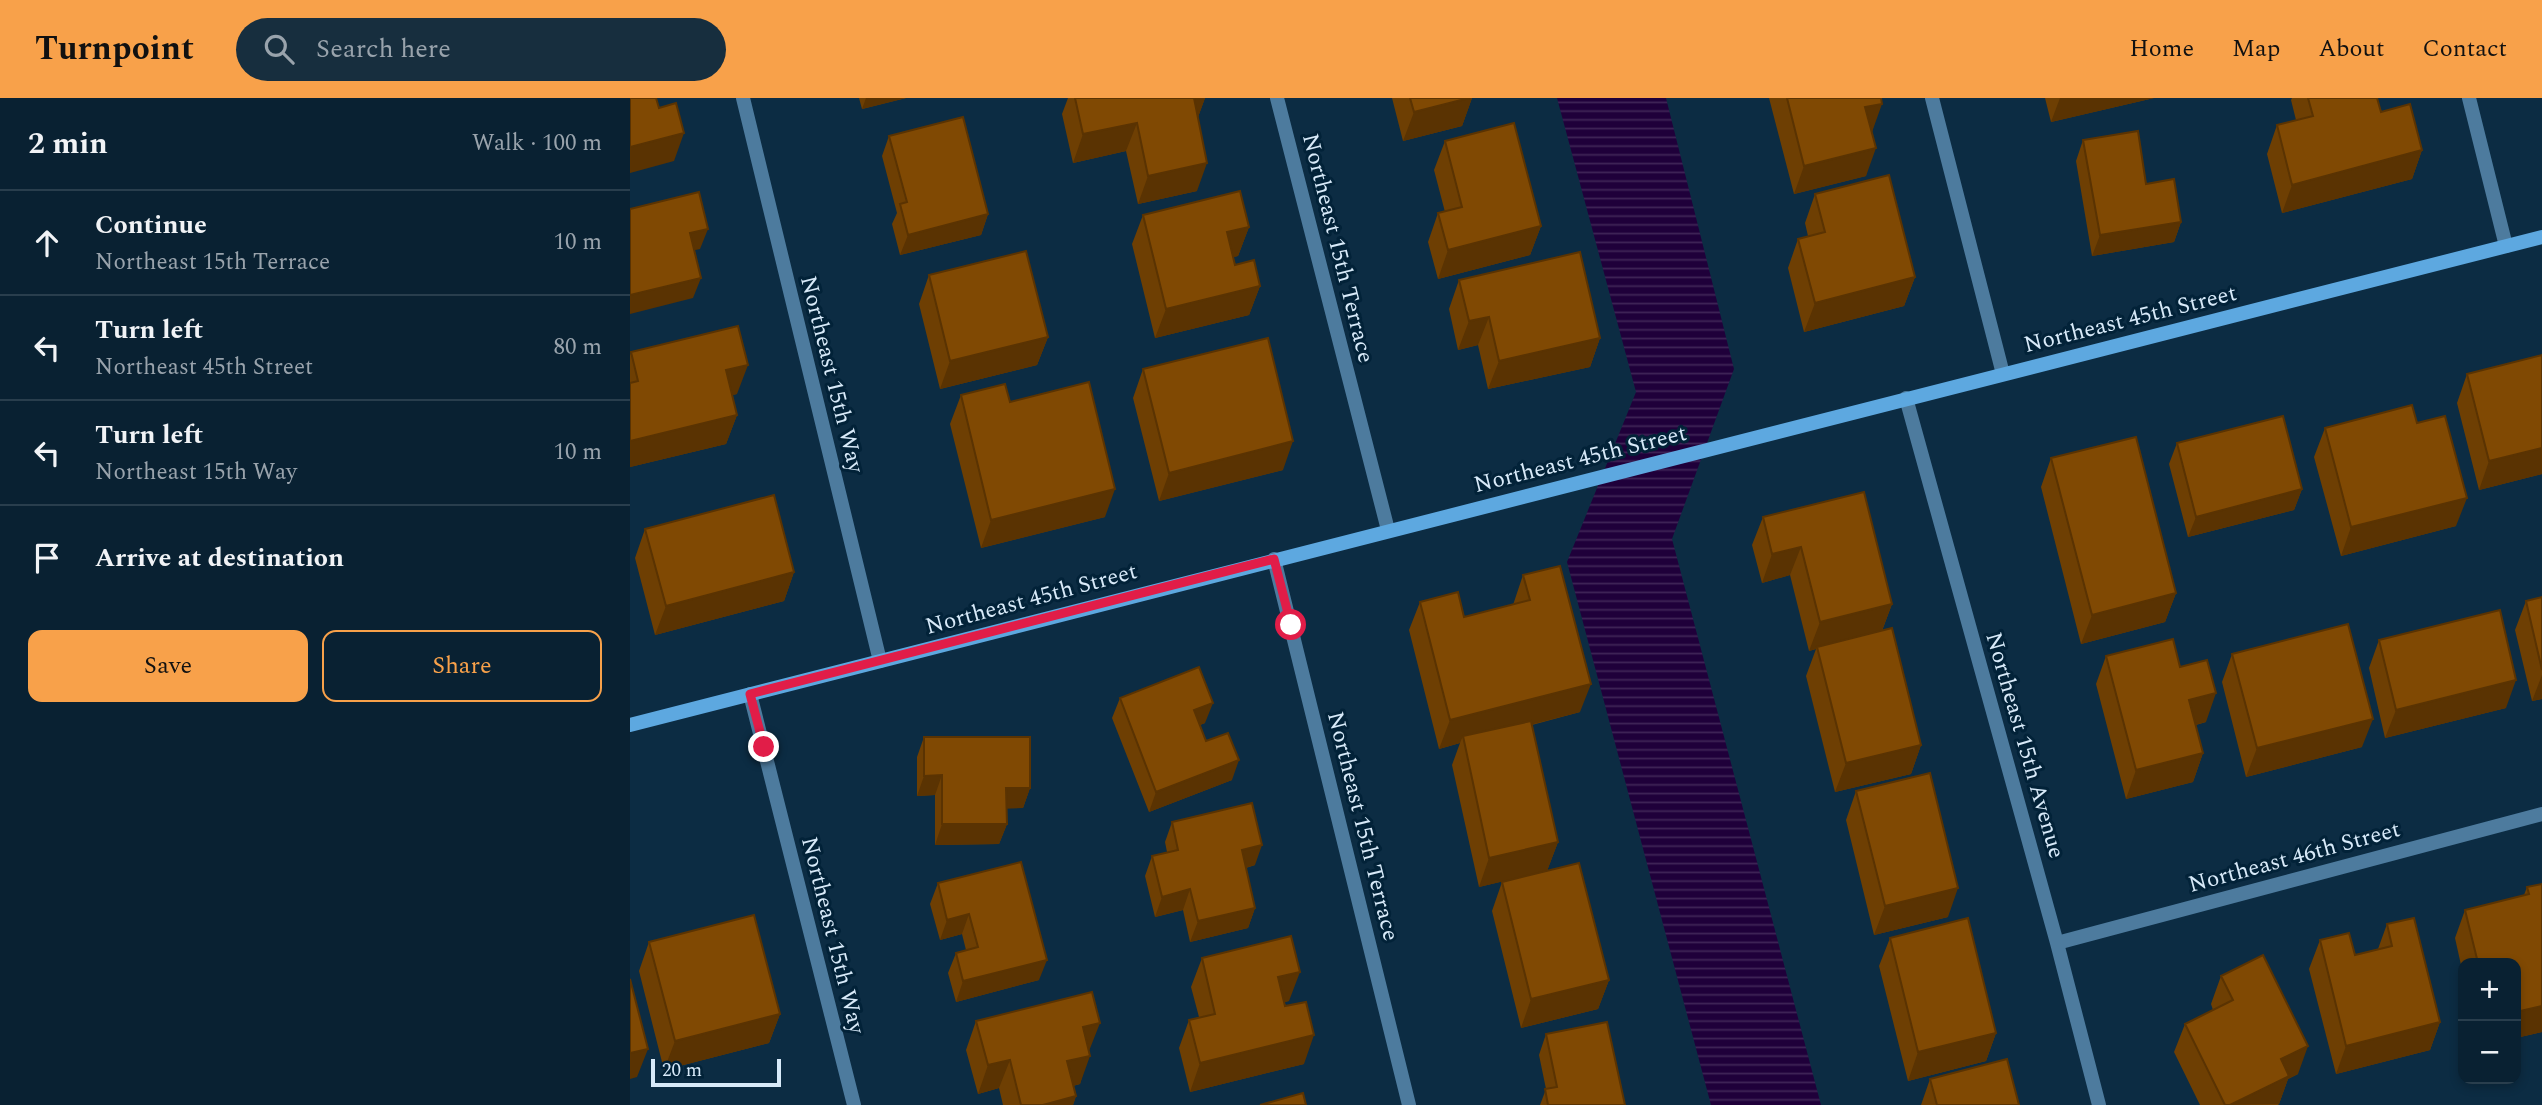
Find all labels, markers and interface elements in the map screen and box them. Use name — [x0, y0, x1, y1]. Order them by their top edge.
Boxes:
search box — [236, 18, 726, 81]
text: Turnpoint — [35, 24, 194, 74]
text: Search here — [316, 29, 451, 69]
icon: search — [260, 30, 298, 68]
text: Home — [2129, 31, 2194, 67]
text: Map — [2232, 31, 2280, 67]
text: About — [2318, 31, 2384, 67]
text: Contact — [2422, 31, 2507, 67]
text: 2 min — [28, 121, 108, 167]
text: Walk · 100 m — [472, 126, 602, 161]
street label: Northeast 15th Terrace — [1292, 130, 1383, 367]
text: Continue — [95, 205, 207, 245]
icon: ahead — [28, 224, 66, 262]
text: 10 m — [553, 225, 602, 260]
text: Northeast 15th Terrace — [95, 245, 330, 280]
street label: Northeast 15th Way — [790, 272, 873, 478]
street label: Northeast 45th Street — [2020, 276, 2240, 363]
text: Turn left — [95, 310, 203, 350]
icon: left — [28, 329, 66, 367]
text: 80 m — [553, 330, 602, 365]
text: Northeast 45th Street — [95, 350, 313, 385]
text: Turn left — [95, 415, 203, 455]
street label: Northeast 45th Street — [1470, 416, 1690, 503]
icon: left — [28, 434, 66, 472]
text: 10 m — [553, 435, 602, 470]
text: Northeast 15th Way — [95, 455, 297, 490]
text: Arrive at destination — [95, 538, 344, 578]
icon: arrive — [28, 539, 66, 577]
street label: Northeast 45th Street — [921, 554, 1141, 645]
route start — [1275, 609, 1306, 640]
street label: Northeast 15th Avenue — [1976, 628, 2074, 863]
button: Save — [28, 630, 308, 702]
button: Share — [322, 630, 602, 702]
street label: Northeast 15th Terrace — [1317, 708, 1408, 945]
route end — [748, 731, 779, 762]
street label: Northeast 46th Street — [2184, 812, 2404, 903]
street label: Northeast 15th Way — [791, 833, 874, 1039]
map controls — [2458, 958, 2521, 1084]
button: + — [2458, 958, 2521, 1021]
button: − — [2458, 1021, 2521, 1084]
scale bar — [651, 1056, 780, 1088]
text: 20 m — [662, 1056, 702, 1085]

